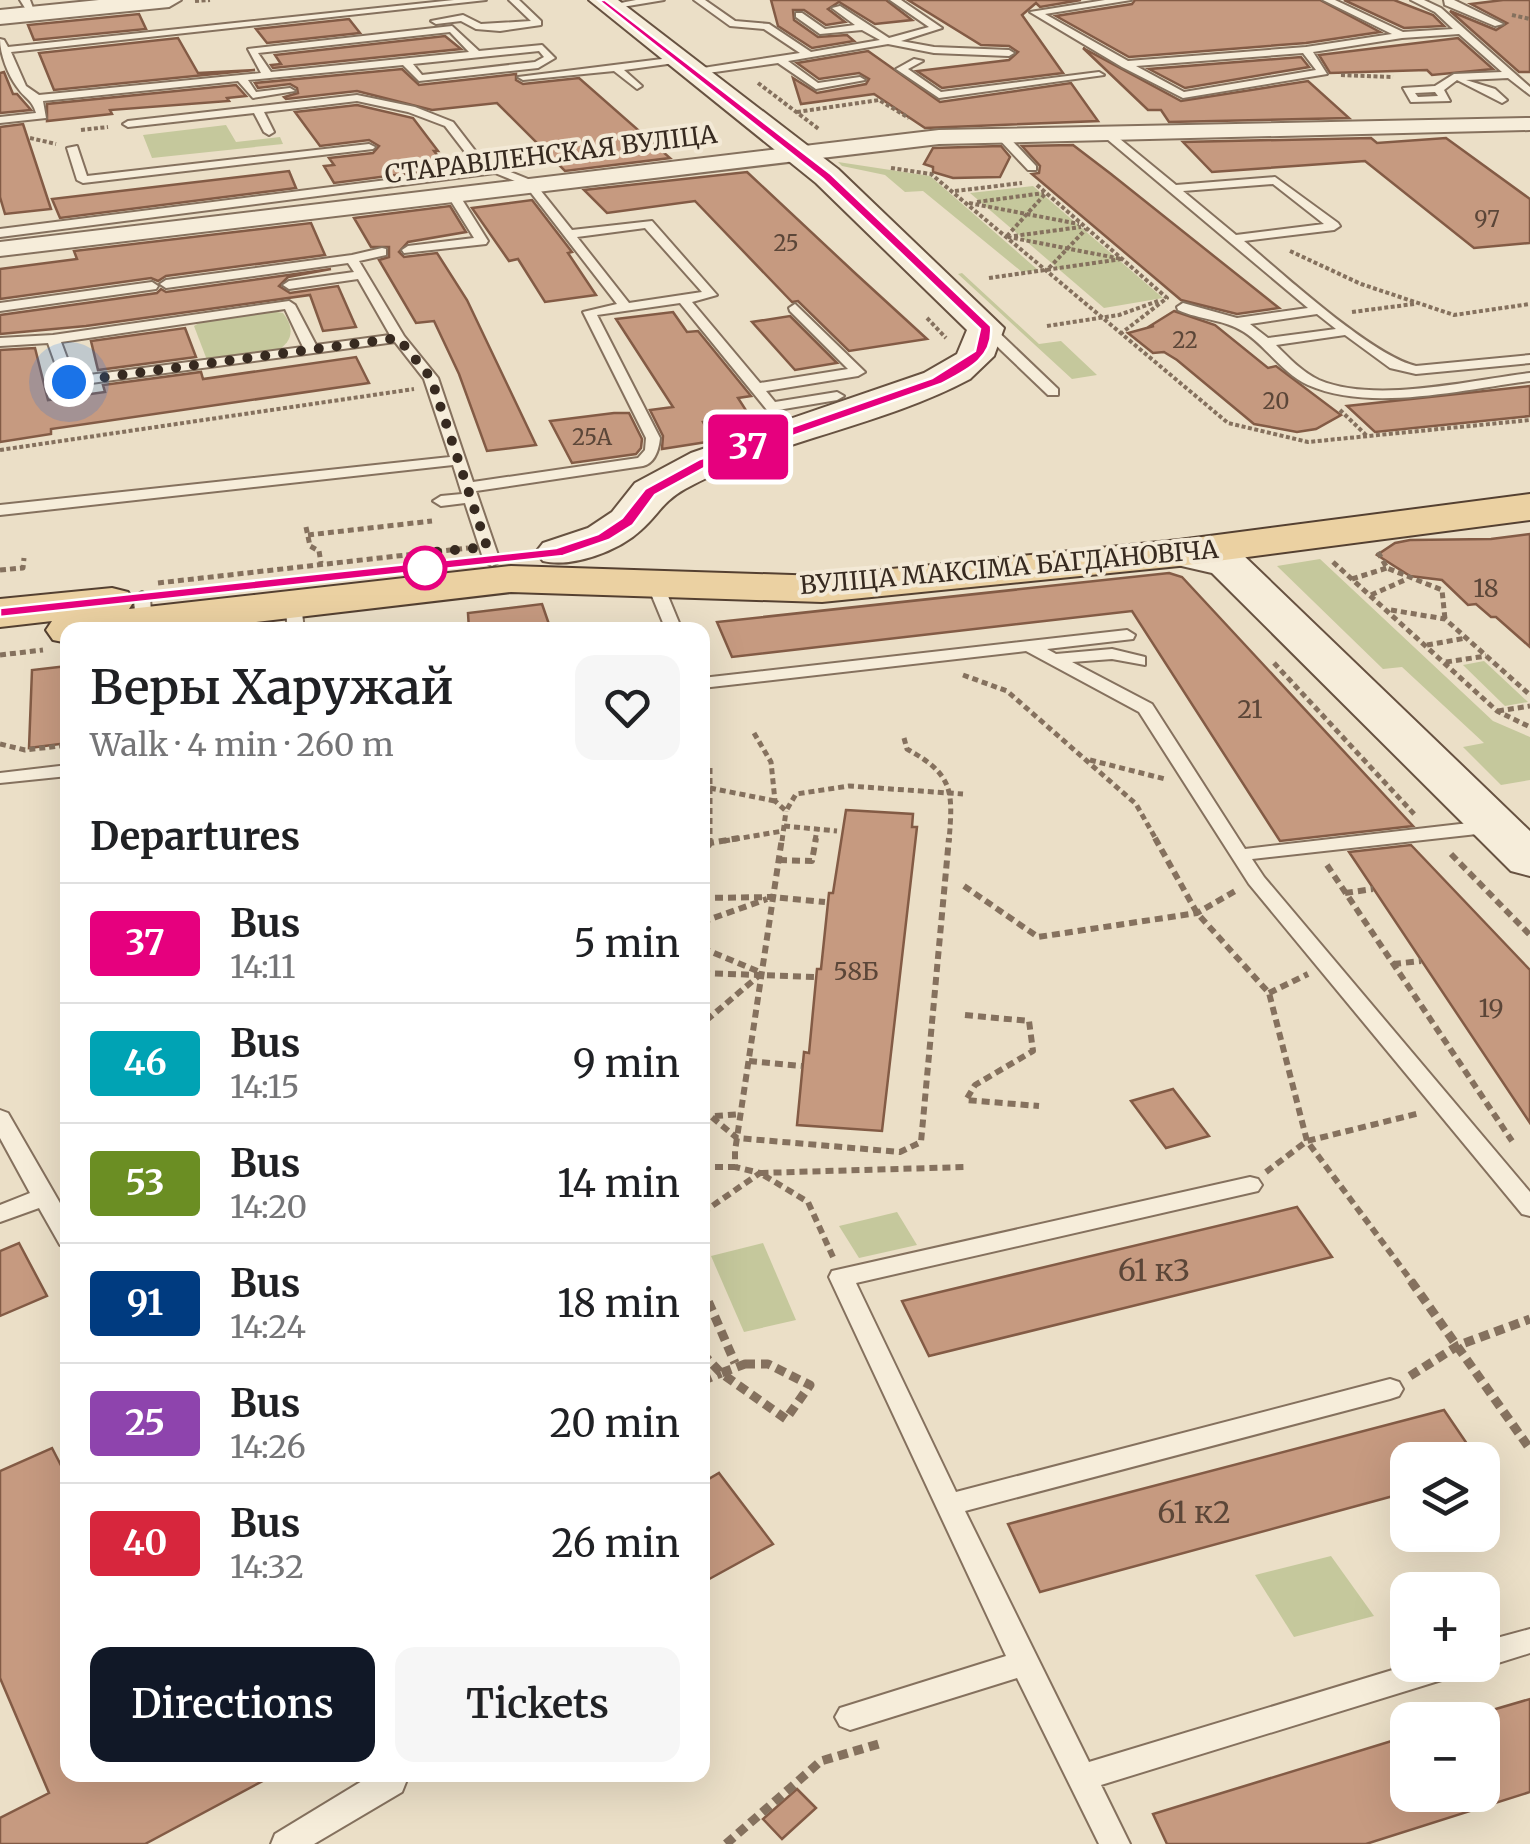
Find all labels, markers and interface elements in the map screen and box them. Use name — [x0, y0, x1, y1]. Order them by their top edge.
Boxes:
street label: СТАРАВІЛЕНСКАЯ ВУЛІЦА — [383, 118, 719, 190]
house number: 97 — [1474, 205, 1500, 233]
house number: 25 — [773, 229, 799, 257]
house number: 22 — [1172, 326, 1198, 354]
your location — [44, 357, 94, 407]
house number: 20 — [1263, 387, 1289, 415]
line badge: 37 — [703, 414, 793, 480]
house number: 25A — [572, 423, 612, 451]
text: 37 — [728, 425, 768, 469]
street label: ВУЛІЦА МАКСІМА БАГДАНОВІЧА — [798, 533, 1220, 601]
unlabelled marker — [404, 547, 446, 589]
house number: 18 — [1473, 572, 1499, 604]
button: heart — [575, 655, 680, 760]
text: Веры Харужай — [90, 657, 454, 717]
house number: 21 — [1237, 693, 1263, 725]
text: Walk · 4 min · 260 m — [90, 725, 394, 765]
text: Departures — [90, 813, 300, 860]
text: Bus — [230, 900, 300, 947]
text: 5 min — [574, 920, 680, 967]
text: 37 — [125, 921, 165, 965]
text: 14:11 — [230, 947, 295, 987]
house number: 58Б — [833, 955, 879, 987]
house number: 19 — [1478, 992, 1504, 1024]
text: Bus — [230, 1020, 300, 1067]
text: 9 min — [573, 1040, 680, 1087]
text: 46 — [123, 1041, 167, 1085]
text: 14:15 — [230, 1067, 300, 1107]
text: Bus — [230, 1140, 300, 1187]
text: 14 min — [557, 1160, 680, 1207]
text: 53 — [125, 1161, 165, 1205]
text: 14:20 — [230, 1187, 307, 1227]
house number: 61 к3 — [1118, 1251, 1190, 1289]
text: Bus — [230, 1260, 300, 1307]
text: 18 min — [557, 1280, 680, 1327]
text: 91 — [127, 1281, 163, 1325]
text: 14:24 — [230, 1307, 306, 1347]
text: Bus — [230, 1380, 300, 1427]
text: 20 min — [550, 1400, 680, 1447]
text: 25 — [125, 1401, 165, 1445]
text: 14:26 — [230, 1427, 306, 1467]
map controls — [1390, 1442, 1500, 1812]
button: layers — [1390, 1442, 1500, 1552]
house number: 61 к2 — [1157, 1493, 1231, 1531]
text: Bus — [230, 1500, 300, 1547]
text: 26 min — [551, 1520, 680, 1567]
text: 40 — [123, 1521, 167, 1565]
text: 14:32 — [230, 1547, 304, 1587]
button: + — [1390, 1572, 1500, 1682]
button: Directions — [90, 1647, 375, 1762]
button: Tickets — [395, 1647, 680, 1762]
button: − — [1390, 1702, 1500, 1812]

